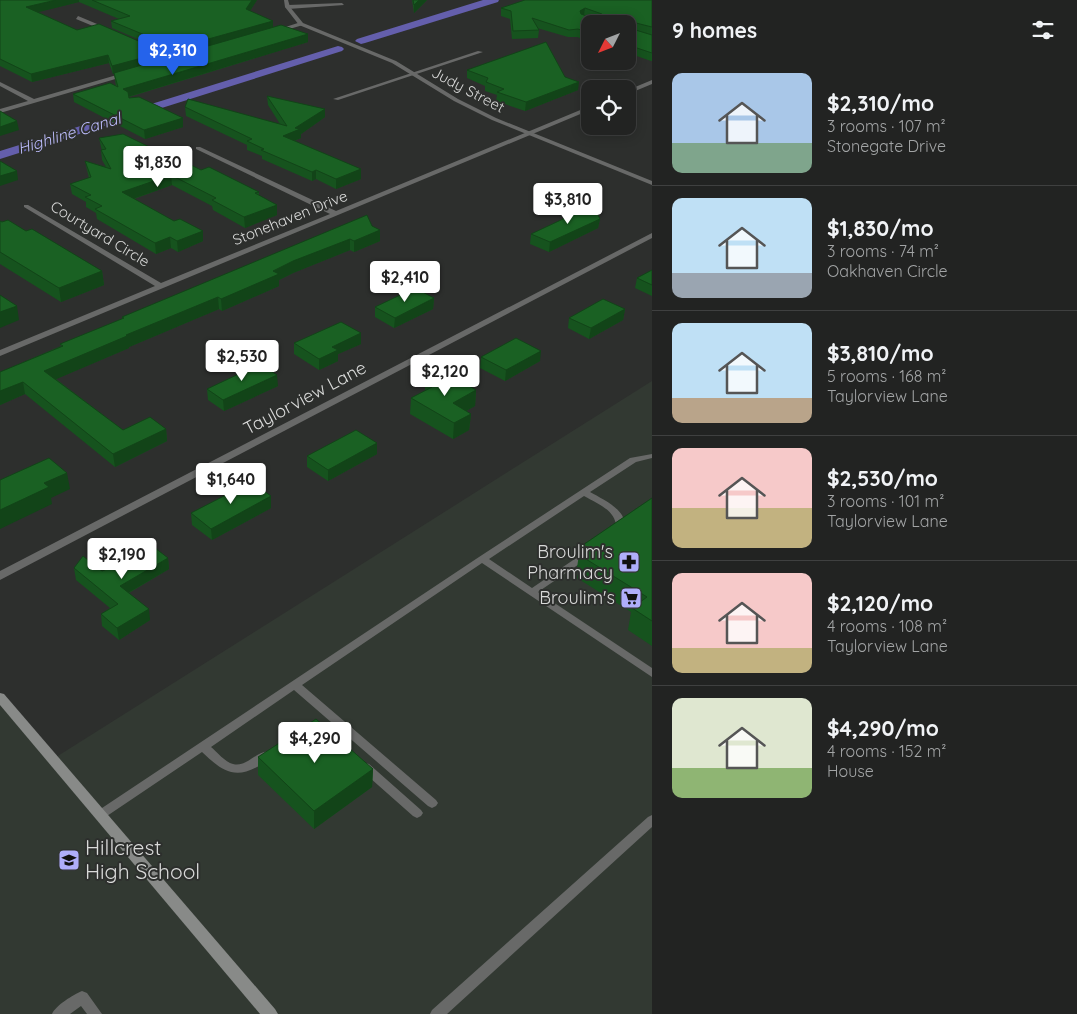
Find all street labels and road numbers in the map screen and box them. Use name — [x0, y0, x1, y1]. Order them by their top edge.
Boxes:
street label: Judy Street — [429, 62, 508, 117]
street label: Stonehaven Drive — [230, 186, 350, 249]
street label: Courtyard Circle — [47, 196, 153, 271]
street label: Taylorview Lane — [239, 355, 370, 440]

